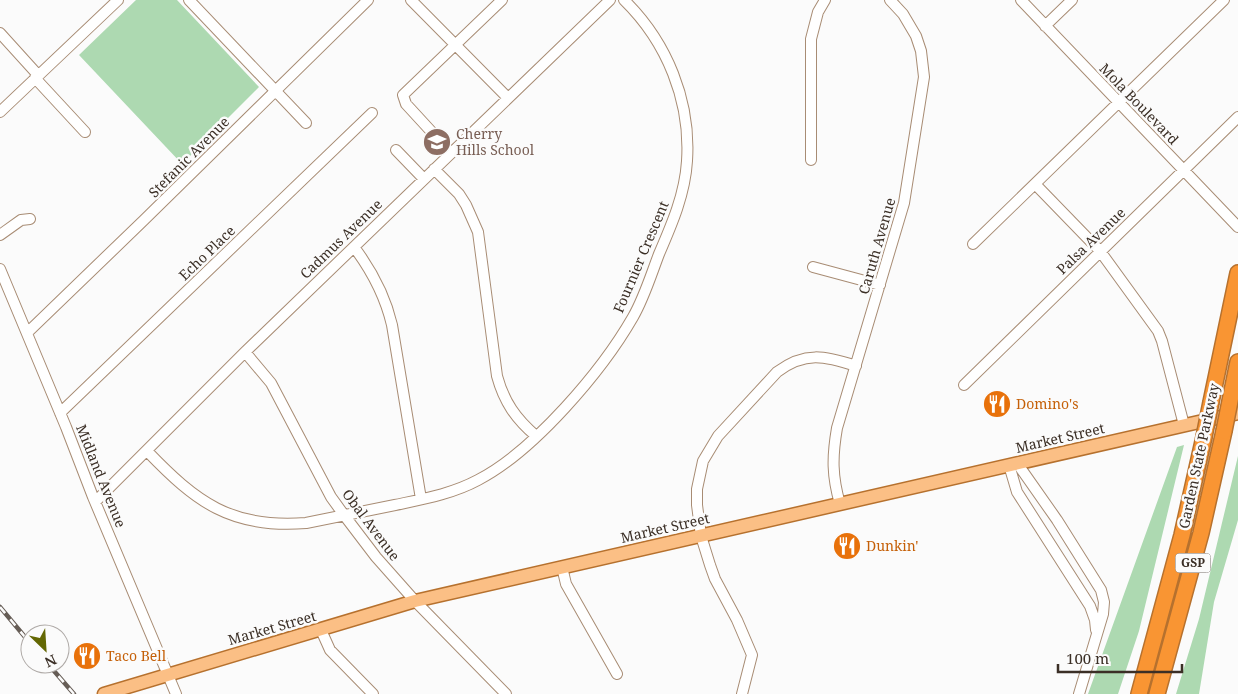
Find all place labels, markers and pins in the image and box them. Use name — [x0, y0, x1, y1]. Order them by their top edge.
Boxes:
place label: Cherry Hills School — [456, 124, 535, 159]
school or university icon: Cherry Hills School — [422, 127, 452, 157]
restaurant icon: Domino's — [982, 389, 1012, 419]
place label: Domino's — [1016, 394, 1078, 413]
restaurant icon: Dunkin' — [832, 531, 862, 561]
place label: Dunkin' — [866, 536, 918, 555]
restaurant icon: Taco Bell — [72, 641, 102, 671]
place label: Taco Bell — [106, 646, 167, 665]

